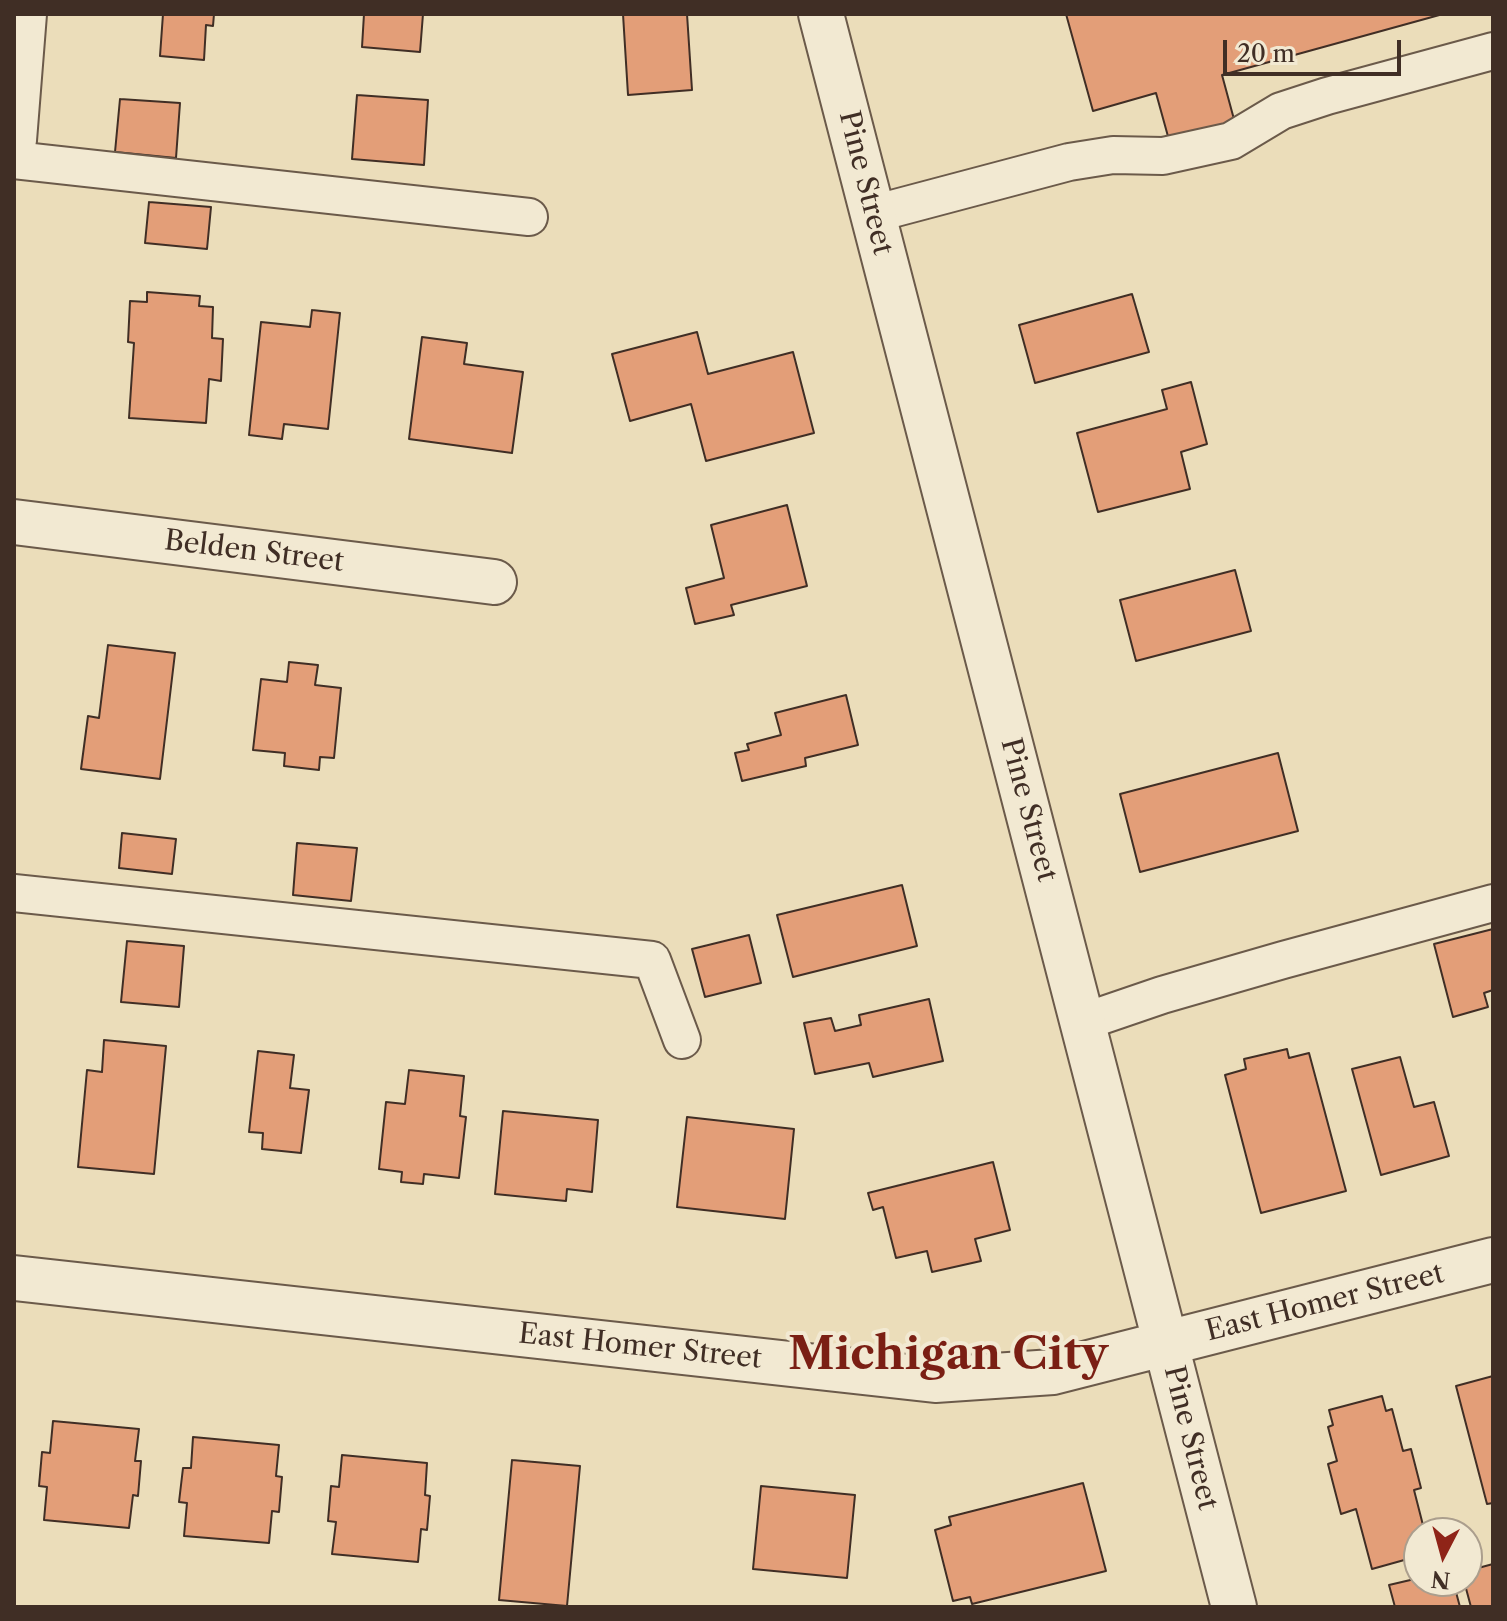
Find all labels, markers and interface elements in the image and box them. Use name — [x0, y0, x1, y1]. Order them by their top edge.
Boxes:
scale bar — [1227, 24, 1405, 74]
text: 20 m — [1237, 39, 1295, 68]
street label: Pine Street — [831, 108, 899, 258]
street label: Belden Street — [162, 524, 346, 580]
street label: Pine Street — [993, 735, 1063, 885]
street label: East Homer Street — [1202, 1257, 1448, 1349]
street label: East Homer Street — [517, 1318, 763, 1376]
district label: Michigan City — [788, 1330, 1108, 1382]
street label: Pine Street — [1156, 1363, 1224, 1513]
north arrow — [1403, 1517, 1483, 1597]
text: N — [1430, 1565, 1452, 1594]

